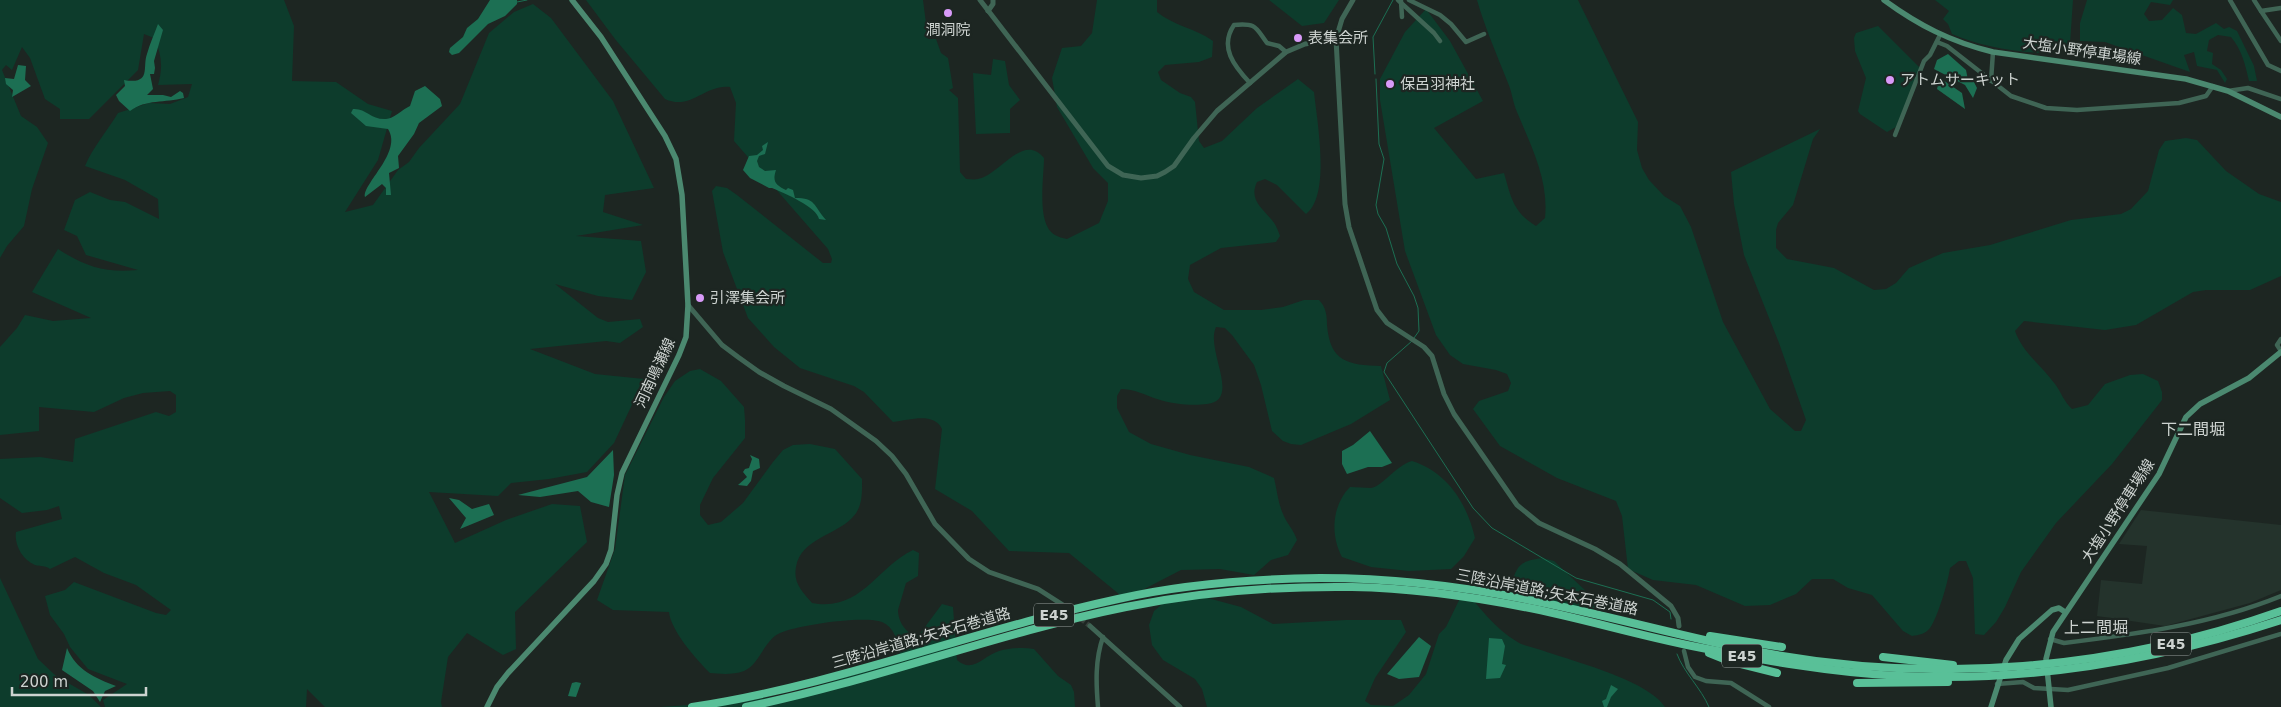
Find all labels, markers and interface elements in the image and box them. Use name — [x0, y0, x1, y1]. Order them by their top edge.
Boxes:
marker: 澗洞院 — [942, 7, 954, 19]
place label: 澗洞院 — [925, 21, 971, 39]
place label: 表集会所 — [1308, 29, 1368, 47]
marker: 表集会所 — [1292, 32, 1304, 44]
street label: 大塩小野停車場線 — [2021, 34, 2143, 68]
place label: アトムサーキット — [1900, 71, 2020, 89]
marker: アトムサーキット — [1884, 74, 1896, 86]
place label: 保呂羽神社 — [1400, 75, 1475, 93]
marker: 保呂羽神社 — [1384, 78, 1396, 90]
place label: 引澤集会所 — [710, 289, 785, 307]
marker: 引澤集会所 — [694, 292, 706, 304]
street label: 河南鳴瀬線 — [631, 335, 679, 411]
district label: 下二間堀 — [2161, 420, 2225, 439]
street label: 大塩小野停車場線 — [2078, 456, 2158, 566]
street label: 三陸沿岸道路;矢本石巻道路 — [1454, 566, 1640, 618]
street label: 三陸沿岸道路;矢本石巻道路 — [830, 604, 1012, 672]
road number: E45 — [1034, 604, 1074, 626]
district label: 上二間堀 — [2064, 618, 2128, 637]
road number: E45 — [2151, 633, 2191, 656]
road number: E45 — [1722, 644, 1762, 668]
scale bar — [12, 664, 146, 696]
text: 200 m — [20, 673, 68, 691]

